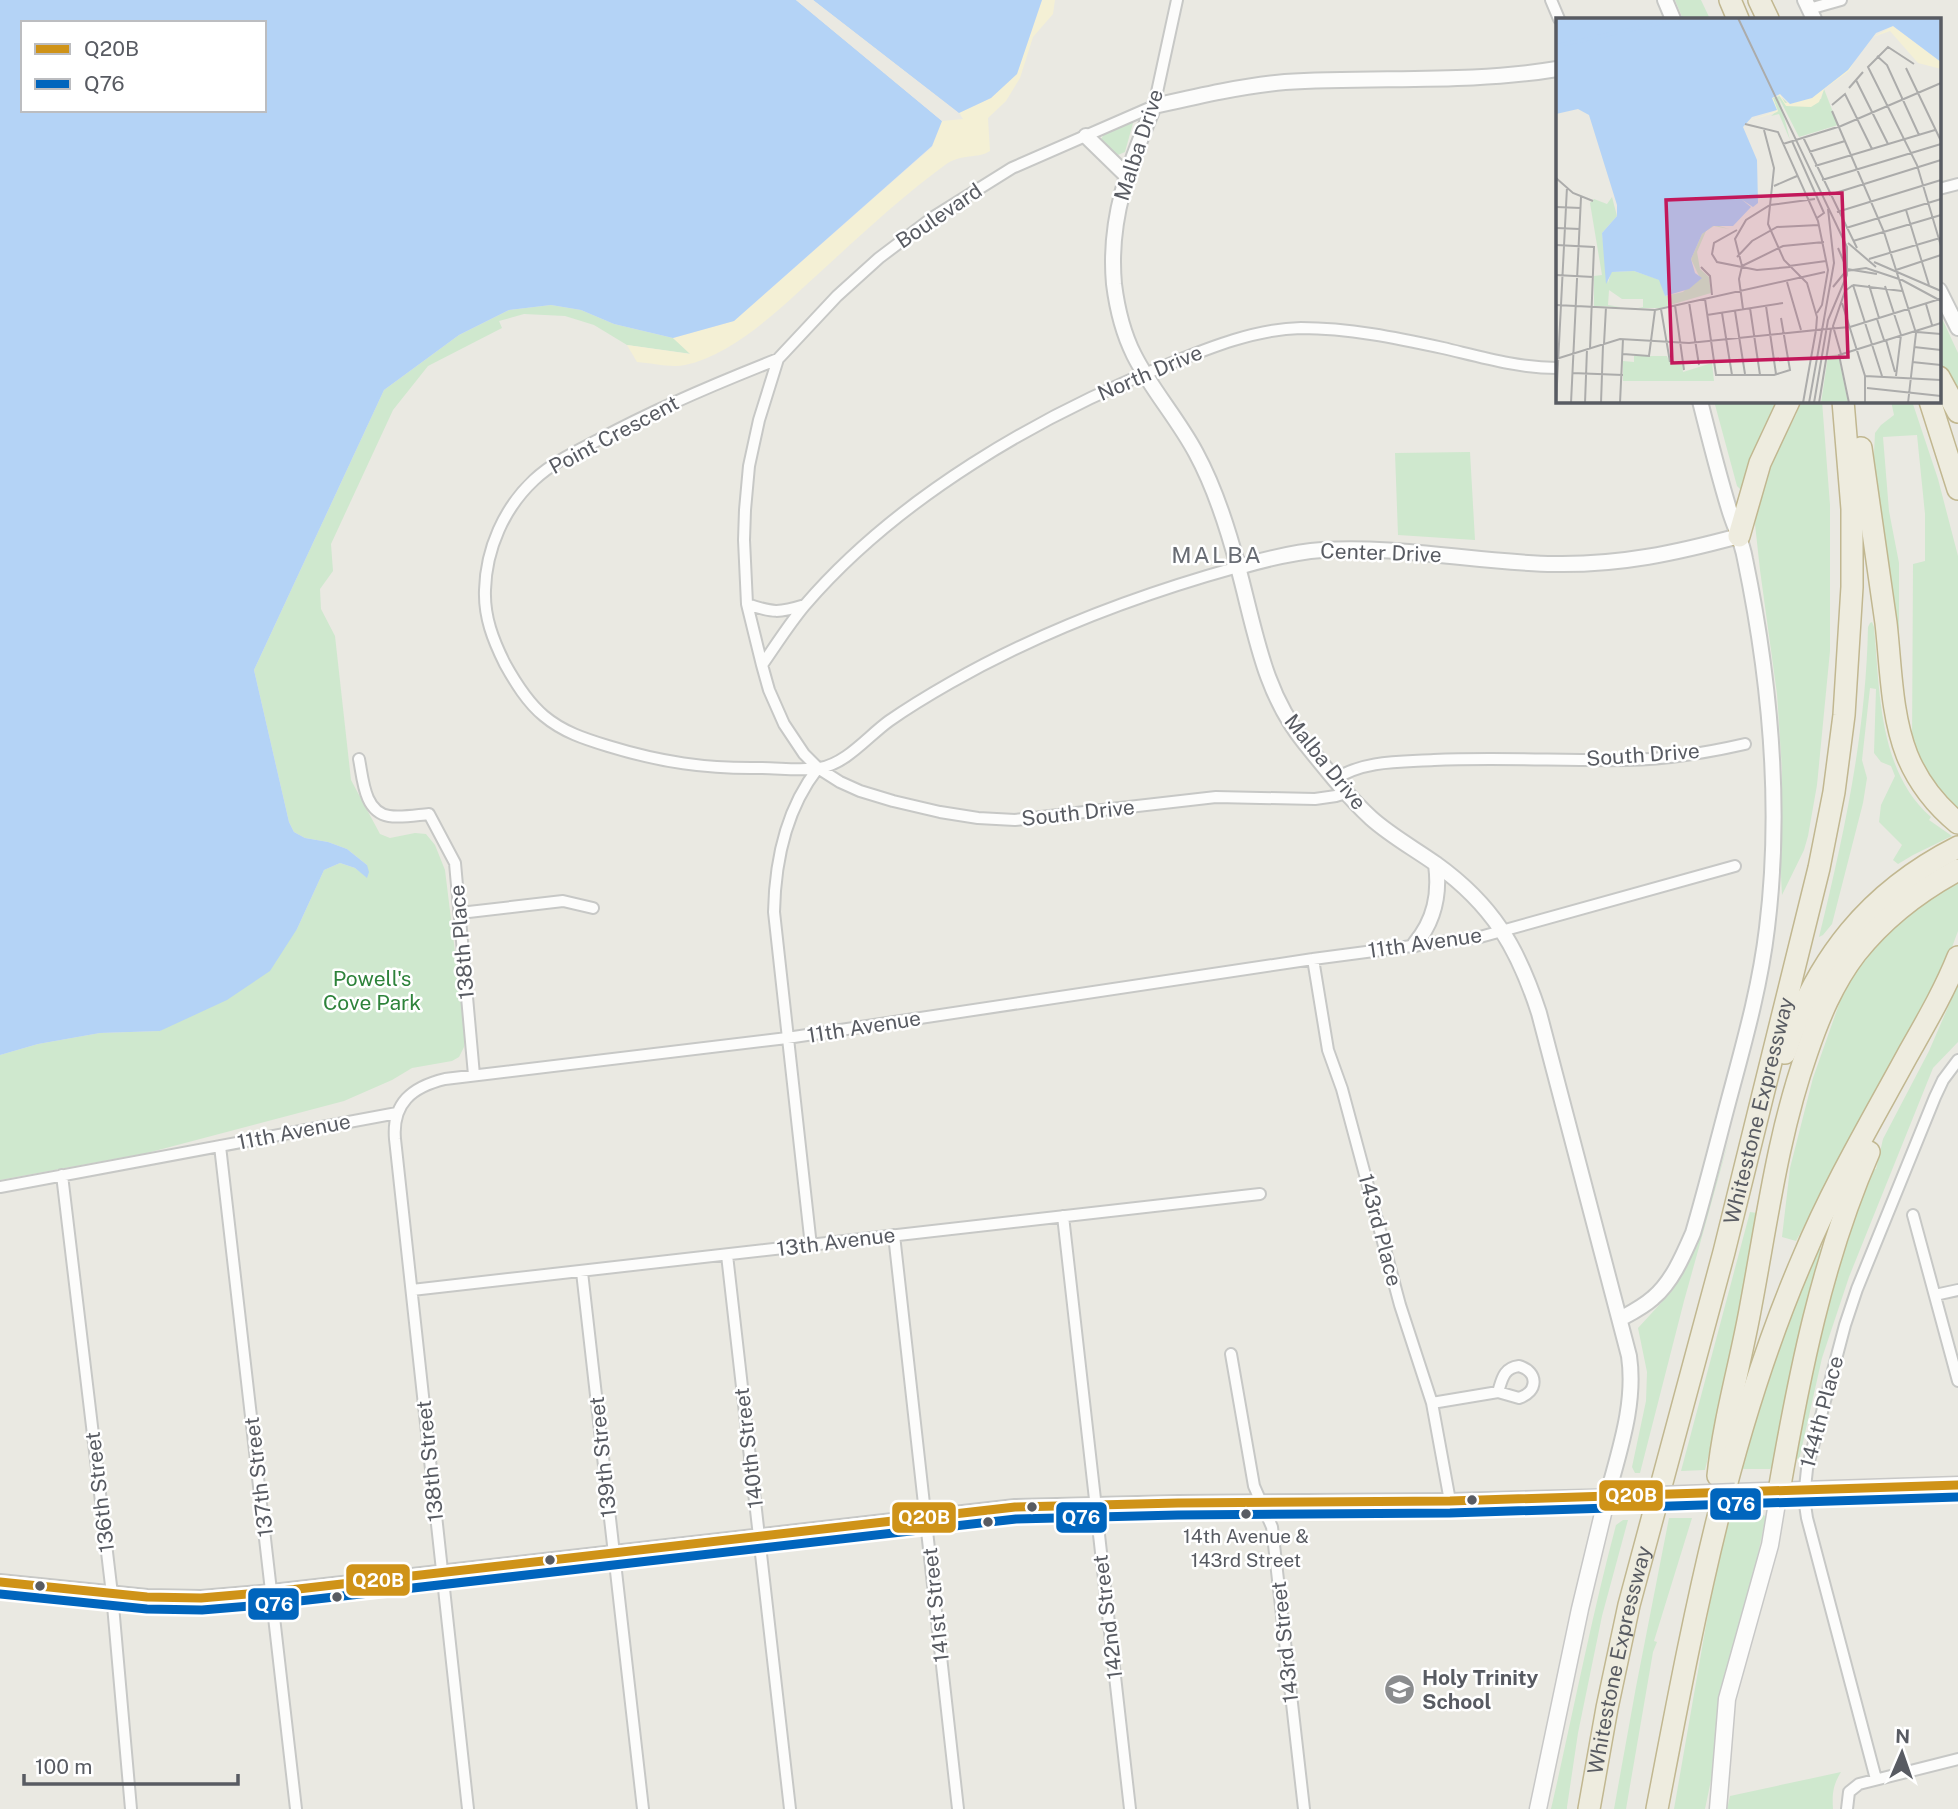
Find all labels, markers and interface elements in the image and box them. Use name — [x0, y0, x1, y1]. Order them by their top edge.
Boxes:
inset map — [1556, 18, 1940, 402]
legend — [21, 21, 266, 112]
text: Q20B — [84, 36, 139, 61]
text: Q76 — [84, 71, 125, 96]
street label: Malba Drive — [1109, 86, 1168, 204]
street label: Boulevard — [891, 178, 986, 253]
street label: North Drive — [1094, 339, 1206, 406]
street label: Point Crescent — [545, 390, 683, 479]
street label: Center Drive — [1320, 538, 1442, 567]
district label: MALBA — [1171, 541, 1263, 568]
street label: Malba Drive — [1279, 709, 1372, 815]
street label: South Drive — [1585, 738, 1701, 771]
street label: South Drive — [1020, 794, 1136, 831]
street label: 138th Place — [444, 884, 479, 1000]
street label: 11th Avenue — [1366, 922, 1483, 963]
park label: Powell's Cove Park — [323, 966, 421, 1015]
street label: Whitestone Expressway — [1718, 994, 1799, 1227]
street label: 11th Avenue — [805, 1005, 922, 1048]
street label: 11th Avenue — [235, 1108, 353, 1155]
street label: 143rd Place — [1354, 1171, 1407, 1289]
street label: 13th Avenue — [775, 1222, 897, 1261]
street label: 144th Place — [1795, 1353, 1848, 1471]
street label: 140th Street — [729, 1386, 768, 1510]
street label: 139th Street — [584, 1395, 621, 1519]
street label: 138th Street — [411, 1399, 448, 1523]
street label: 137th Street — [239, 1416, 278, 1539]
street label: 136th Street — [80, 1430, 119, 1554]
line badge: Q20B — [1598, 1479, 1664, 1512]
text: Q20B — [1605, 1484, 1657, 1506]
line badge: Q76 — [1709, 1487, 1762, 1521]
unlabelled marker — [1465, 1493, 1479, 1507]
text: Q76 — [1717, 1493, 1755, 1515]
unlabelled marker — [1025, 1500, 1039, 1514]
line badge: Q20B — [891, 1501, 957, 1534]
line badge: Q76 — [1055, 1501, 1108, 1534]
text: Q20B — [898, 1506, 950, 1528]
text: Q76 — [1062, 1506, 1100, 1528]
marker: 14th Avenue & 143rd Street — [1239, 1507, 1253, 1521]
unlabelled marker — [981, 1515, 995, 1529]
place label: 14th Avenue & 143rd Street — [1183, 1525, 1309, 1571]
street label: Whitestone Expressway — [1582, 1543, 1656, 1776]
street label: 141st Street — [917, 1546, 954, 1664]
unlabelled marker — [543, 1553, 557, 1567]
street label: 142nd Street — [1087, 1553, 1128, 1681]
line badge: Q20B — [345, 1563, 411, 1597]
text: Q20B — [352, 1569, 404, 1591]
unlabelled marker — [33, 1579, 47, 1593]
street label: 143rd Street — [1266, 1580, 1303, 1704]
line badge: Q76 — [247, 1587, 300, 1621]
unlabelled marker — [330, 1590, 344, 1604]
text: Q76 — [255, 1593, 293, 1615]
place label: Holy Trinity School — [1422, 1665, 1538, 1714]
school or university icon: Holy Trinity School — [1382, 1673, 1416, 1707]
north arrow — [1867, 1718, 1937, 1788]
text: N — [1895, 1725, 1910, 1747]
scale bar — [24, 1742, 238, 1786]
text: 100 m — [35, 1754, 92, 1779]

